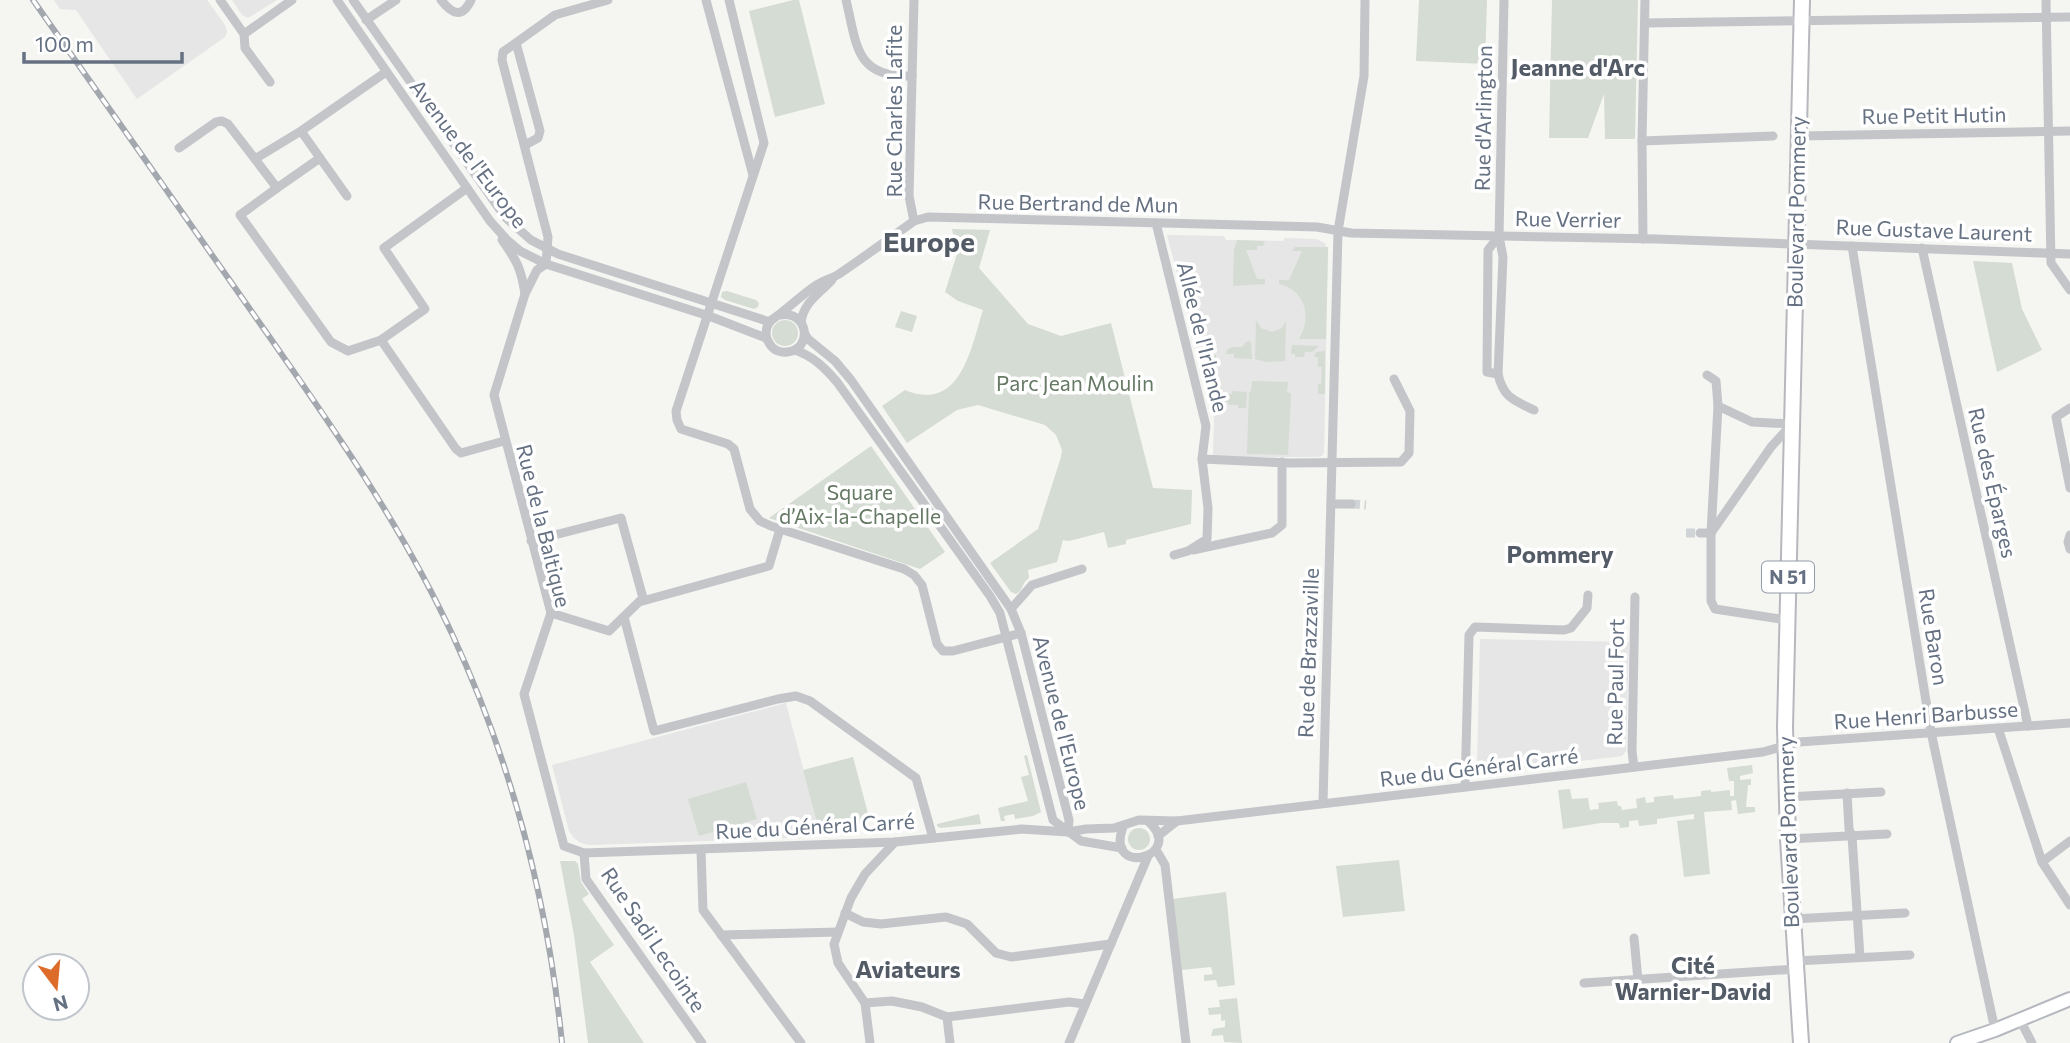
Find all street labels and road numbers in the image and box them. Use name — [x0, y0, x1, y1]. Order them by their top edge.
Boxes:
street label: Rue Charles Lafite — [881, 25, 906, 197]
street label: Rue d'Arlington — [1469, 45, 1496, 191]
street label: Avenue de l'Europe — [405, 74, 533, 232]
street label: Rue Petit Hutin — [1861, 101, 2007, 128]
street label: Boulevard Pommery — [1781, 116, 1810, 308]
street label: Rue Bertrand de Mun — [977, 188, 1179, 217]
street label: Rue Verrier — [1515, 205, 1621, 232]
street label: Rue Gustave Laurent — [1835, 214, 2033, 245]
street label: Allée de l'Irlande — [1173, 259, 1234, 414]
street label: Rue des Éparges — [1964, 405, 2023, 560]
street label: Rue de la Baltique — [512, 441, 577, 610]
road number: N 51 — [1762, 562, 1814, 592]
street label: Rue de Brazzaville — [1292, 567, 1323, 738]
street label: Rue Baron — [1914, 586, 1954, 687]
street label: Rue Paul Fort — [1601, 618, 1628, 746]
street label: Avenue de l'Europe — [1029, 633, 1096, 813]
street label: Rue Henri Barbusse — [1833, 696, 2019, 733]
street label: Boulevard Pommery — [1772, 736, 1803, 928]
street label: Rue du Général Carré — [1378, 742, 1579, 791]
street label: Rue du Général Carré — [715, 808, 915, 843]
street label: Rue Sadi Lecointe — [597, 862, 712, 1016]

